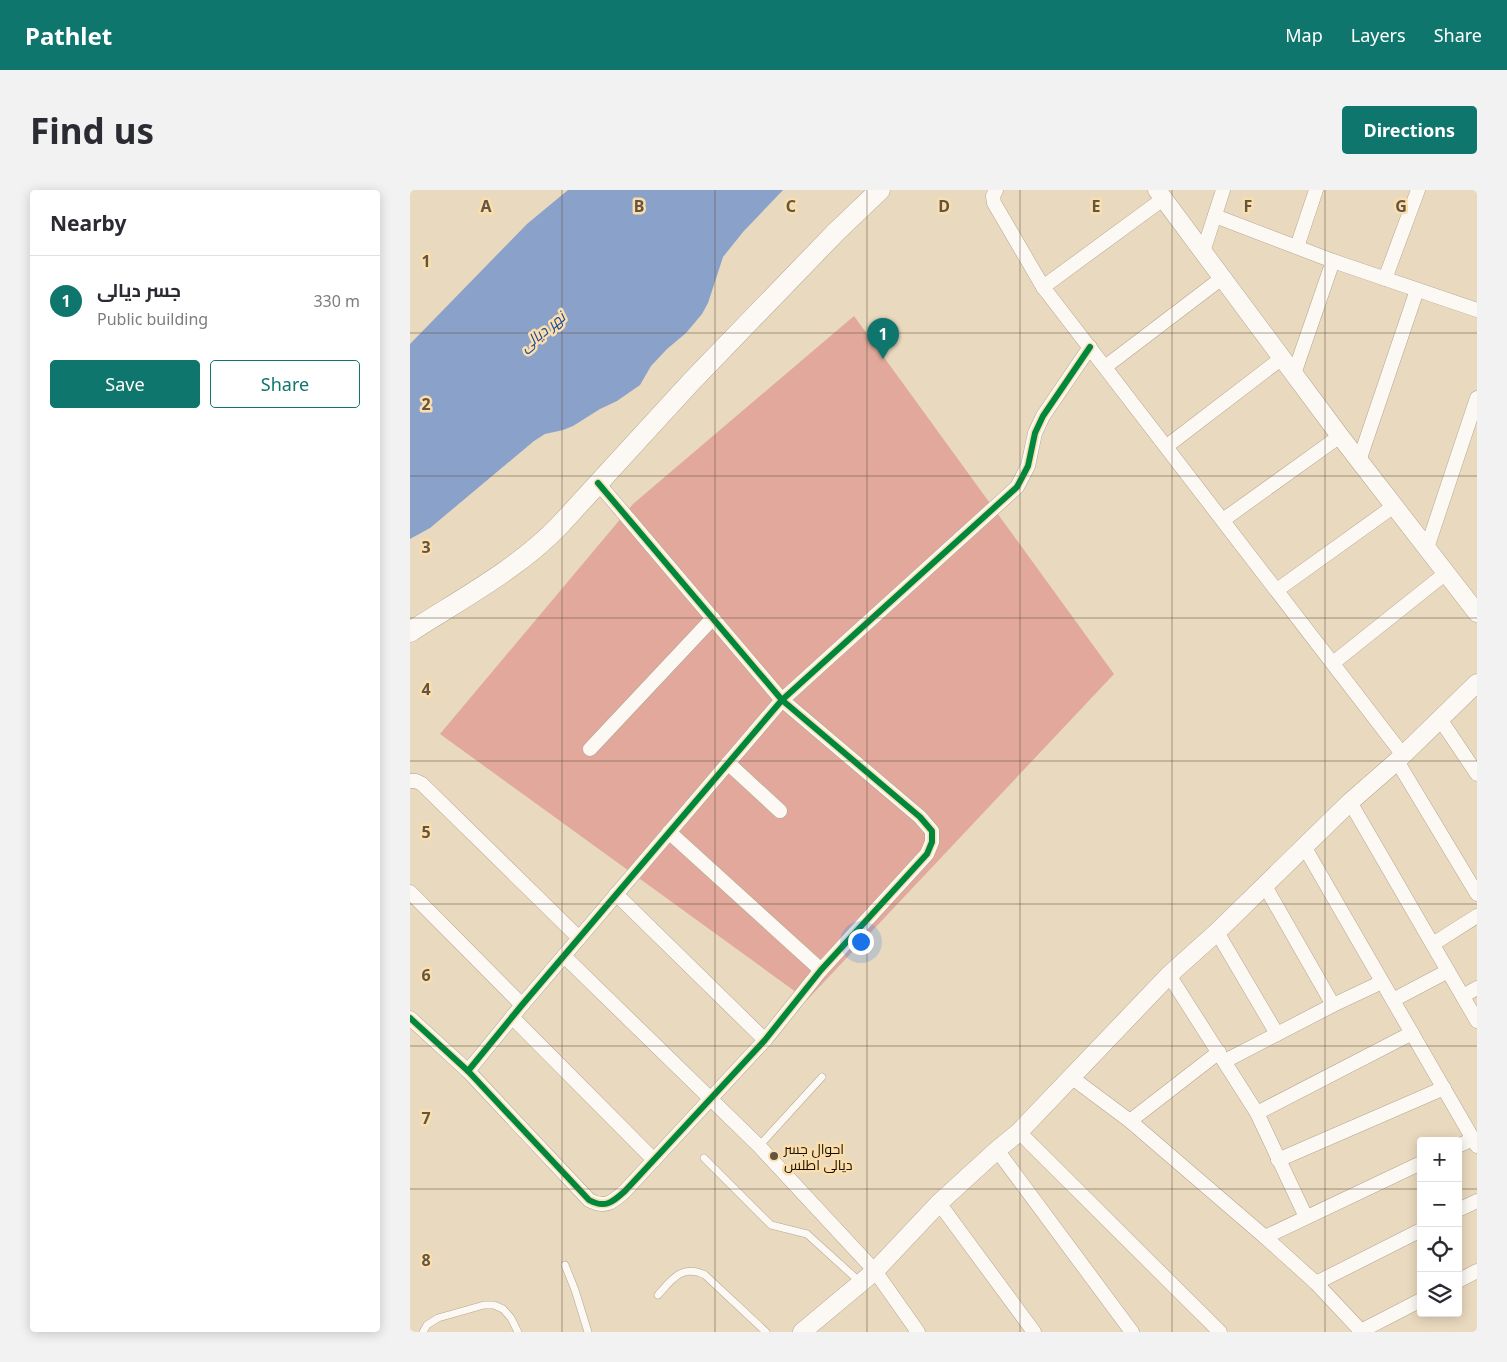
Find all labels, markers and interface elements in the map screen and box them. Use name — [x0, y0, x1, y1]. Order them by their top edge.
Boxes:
text: Pathlet — [25, 19, 112, 52]
text: Map — [1285, 23, 1323, 47]
text: Layers — [1351, 23, 1406, 47]
text: Share — [1434, 23, 1482, 47]
button: Directions — [1342, 106, 1477, 154]
text: Find us — [30, 107, 154, 154]
text: A — [480, 195, 492, 217]
text: B — [634, 195, 644, 217]
text: C — [786, 195, 796, 217]
text: D — [938, 195, 950, 217]
text: E — [1092, 195, 1101, 217]
text: F — [1244, 195, 1252, 217]
text: G — [1395, 195, 1407, 217]
text: Nearby — [50, 209, 126, 237]
text: 1 — [421, 250, 431, 272]
text: جسر ديالى — [97, 277, 181, 303]
text: 1 — [61, 290, 71, 312]
text: 330 m — [313, 290, 360, 312]
water label: نهر ديالى — [515, 305, 571, 356]
text: Public building — [97, 308, 208, 330]
pin: 1 — [867, 318, 899, 359]
button: Save — [50, 360, 200, 408]
button: Share — [210, 360, 360, 408]
text: 2 — [421, 393, 431, 415]
text: 3 — [421, 536, 431, 558]
text: 4 — [421, 678, 431, 700]
text: 5 — [421, 821, 431, 843]
your location — [848, 929, 874, 955]
text: 6 — [421, 964, 431, 986]
text: 7 — [421, 1107, 431, 1129]
map controls — [1417, 1137, 1462, 1317]
button: + — [1417, 1137, 1462, 1182]
place label: احوال جسر ديالى اطلس — [783, 1139, 852, 1174]
marker: احوال جسر ديالى اطلس — [768, 1150, 780, 1162]
button: − — [1417, 1182, 1462, 1227]
button: locate — [1417, 1227, 1462, 1272]
text: 8 — [421, 1249, 431, 1271]
button: layers — [1417, 1272, 1462, 1317]

